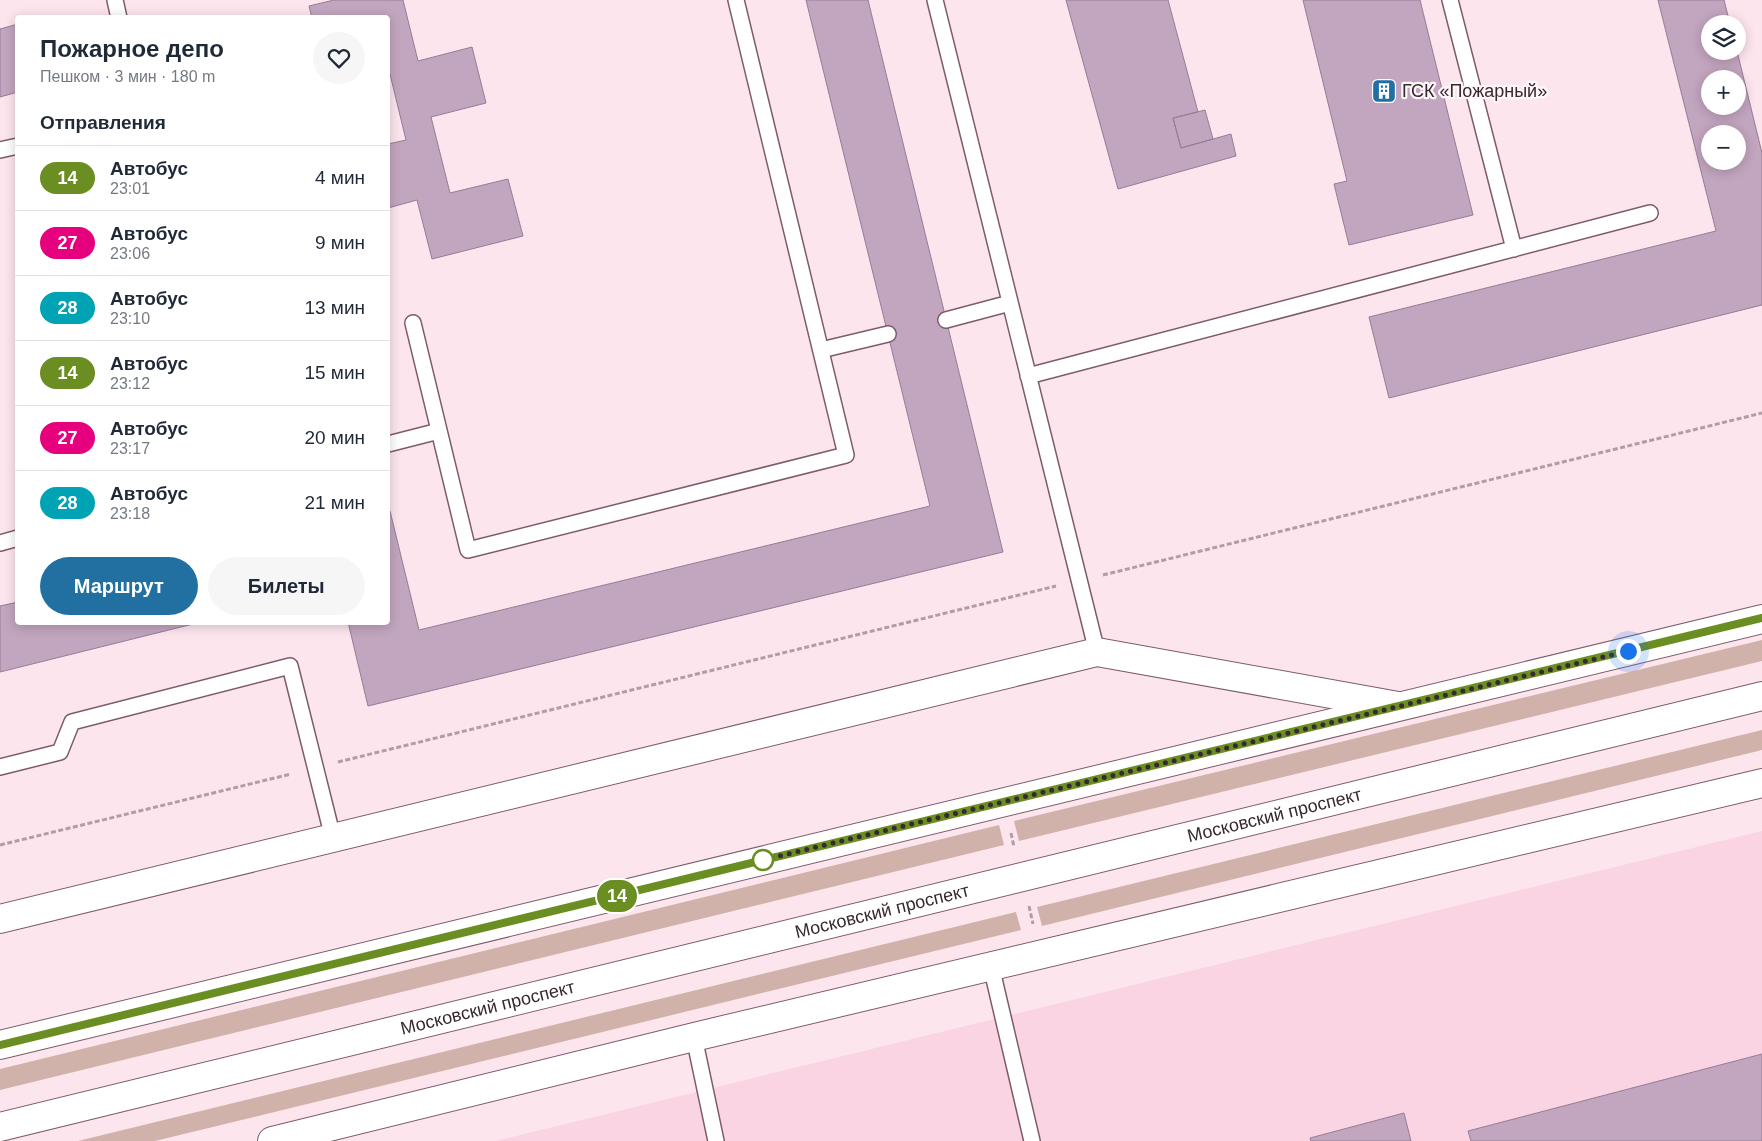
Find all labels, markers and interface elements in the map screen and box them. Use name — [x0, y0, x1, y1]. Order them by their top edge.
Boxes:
map controls — [1701, 15, 1746, 170]
button: layers — [1701, 15, 1746, 60]
button: heart — [313, 32, 365, 84]
text: Пожарное депо — [40, 35, 224, 62]
text: Пешком · 3 мин · 180 m — [40, 68, 215, 85]
button: + — [1701, 70, 1746, 115]
building icon: ГСК «Пожарный» — [1371, 78, 1397, 104]
place label: ГСК «Пожарный» — [1402, 81, 1547, 101]
text: Отправления — [40, 112, 166, 133]
button: − — [1701, 125, 1746, 170]
text: Автобус — [110, 158, 188, 179]
text: 4 мин — [315, 167, 365, 188]
text: 14 — [57, 168, 78, 188]
text: 23:01 — [110, 180, 150, 197]
text: Автобус — [110, 223, 188, 244]
text: 9 мин — [315, 232, 365, 253]
text: 27 — [57, 233, 78, 253]
text: 23:06 — [110, 245, 150, 262]
text: Автобус — [110, 288, 188, 309]
text: 13 мин — [304, 297, 365, 318]
text: 28 — [57, 298, 78, 318]
text: 23:10 — [110, 310, 150, 327]
text: Автобус — [110, 353, 188, 374]
text: 15 мин — [304, 362, 365, 383]
text: 14 — [57, 363, 78, 383]
text: 23:12 — [110, 375, 150, 392]
text: Автобус — [110, 418, 188, 439]
text: 20 мин — [304, 427, 365, 448]
text: 27 — [57, 428, 78, 448]
text: 23:17 — [110, 440, 150, 457]
text: Автобус — [110, 483, 188, 504]
text: 21 мин — [304, 492, 365, 513]
text: 28 — [57, 493, 78, 513]
text: 23:18 — [110, 505, 150, 522]
button: Маршрут — [40, 557, 198, 615]
button: Билеты — [208, 557, 365, 615]
your location — [1616, 639, 1641, 664]
street label: Московский проспект — [1185, 784, 1364, 846]
unlabelled marker — [752, 849, 774, 871]
line badge: 14 — [594, 880, 640, 912]
street label: Московский проспект — [793, 880, 971, 942]
text: 14 — [607, 886, 627, 906]
street label: Московский проспект — [399, 977, 577, 1039]

